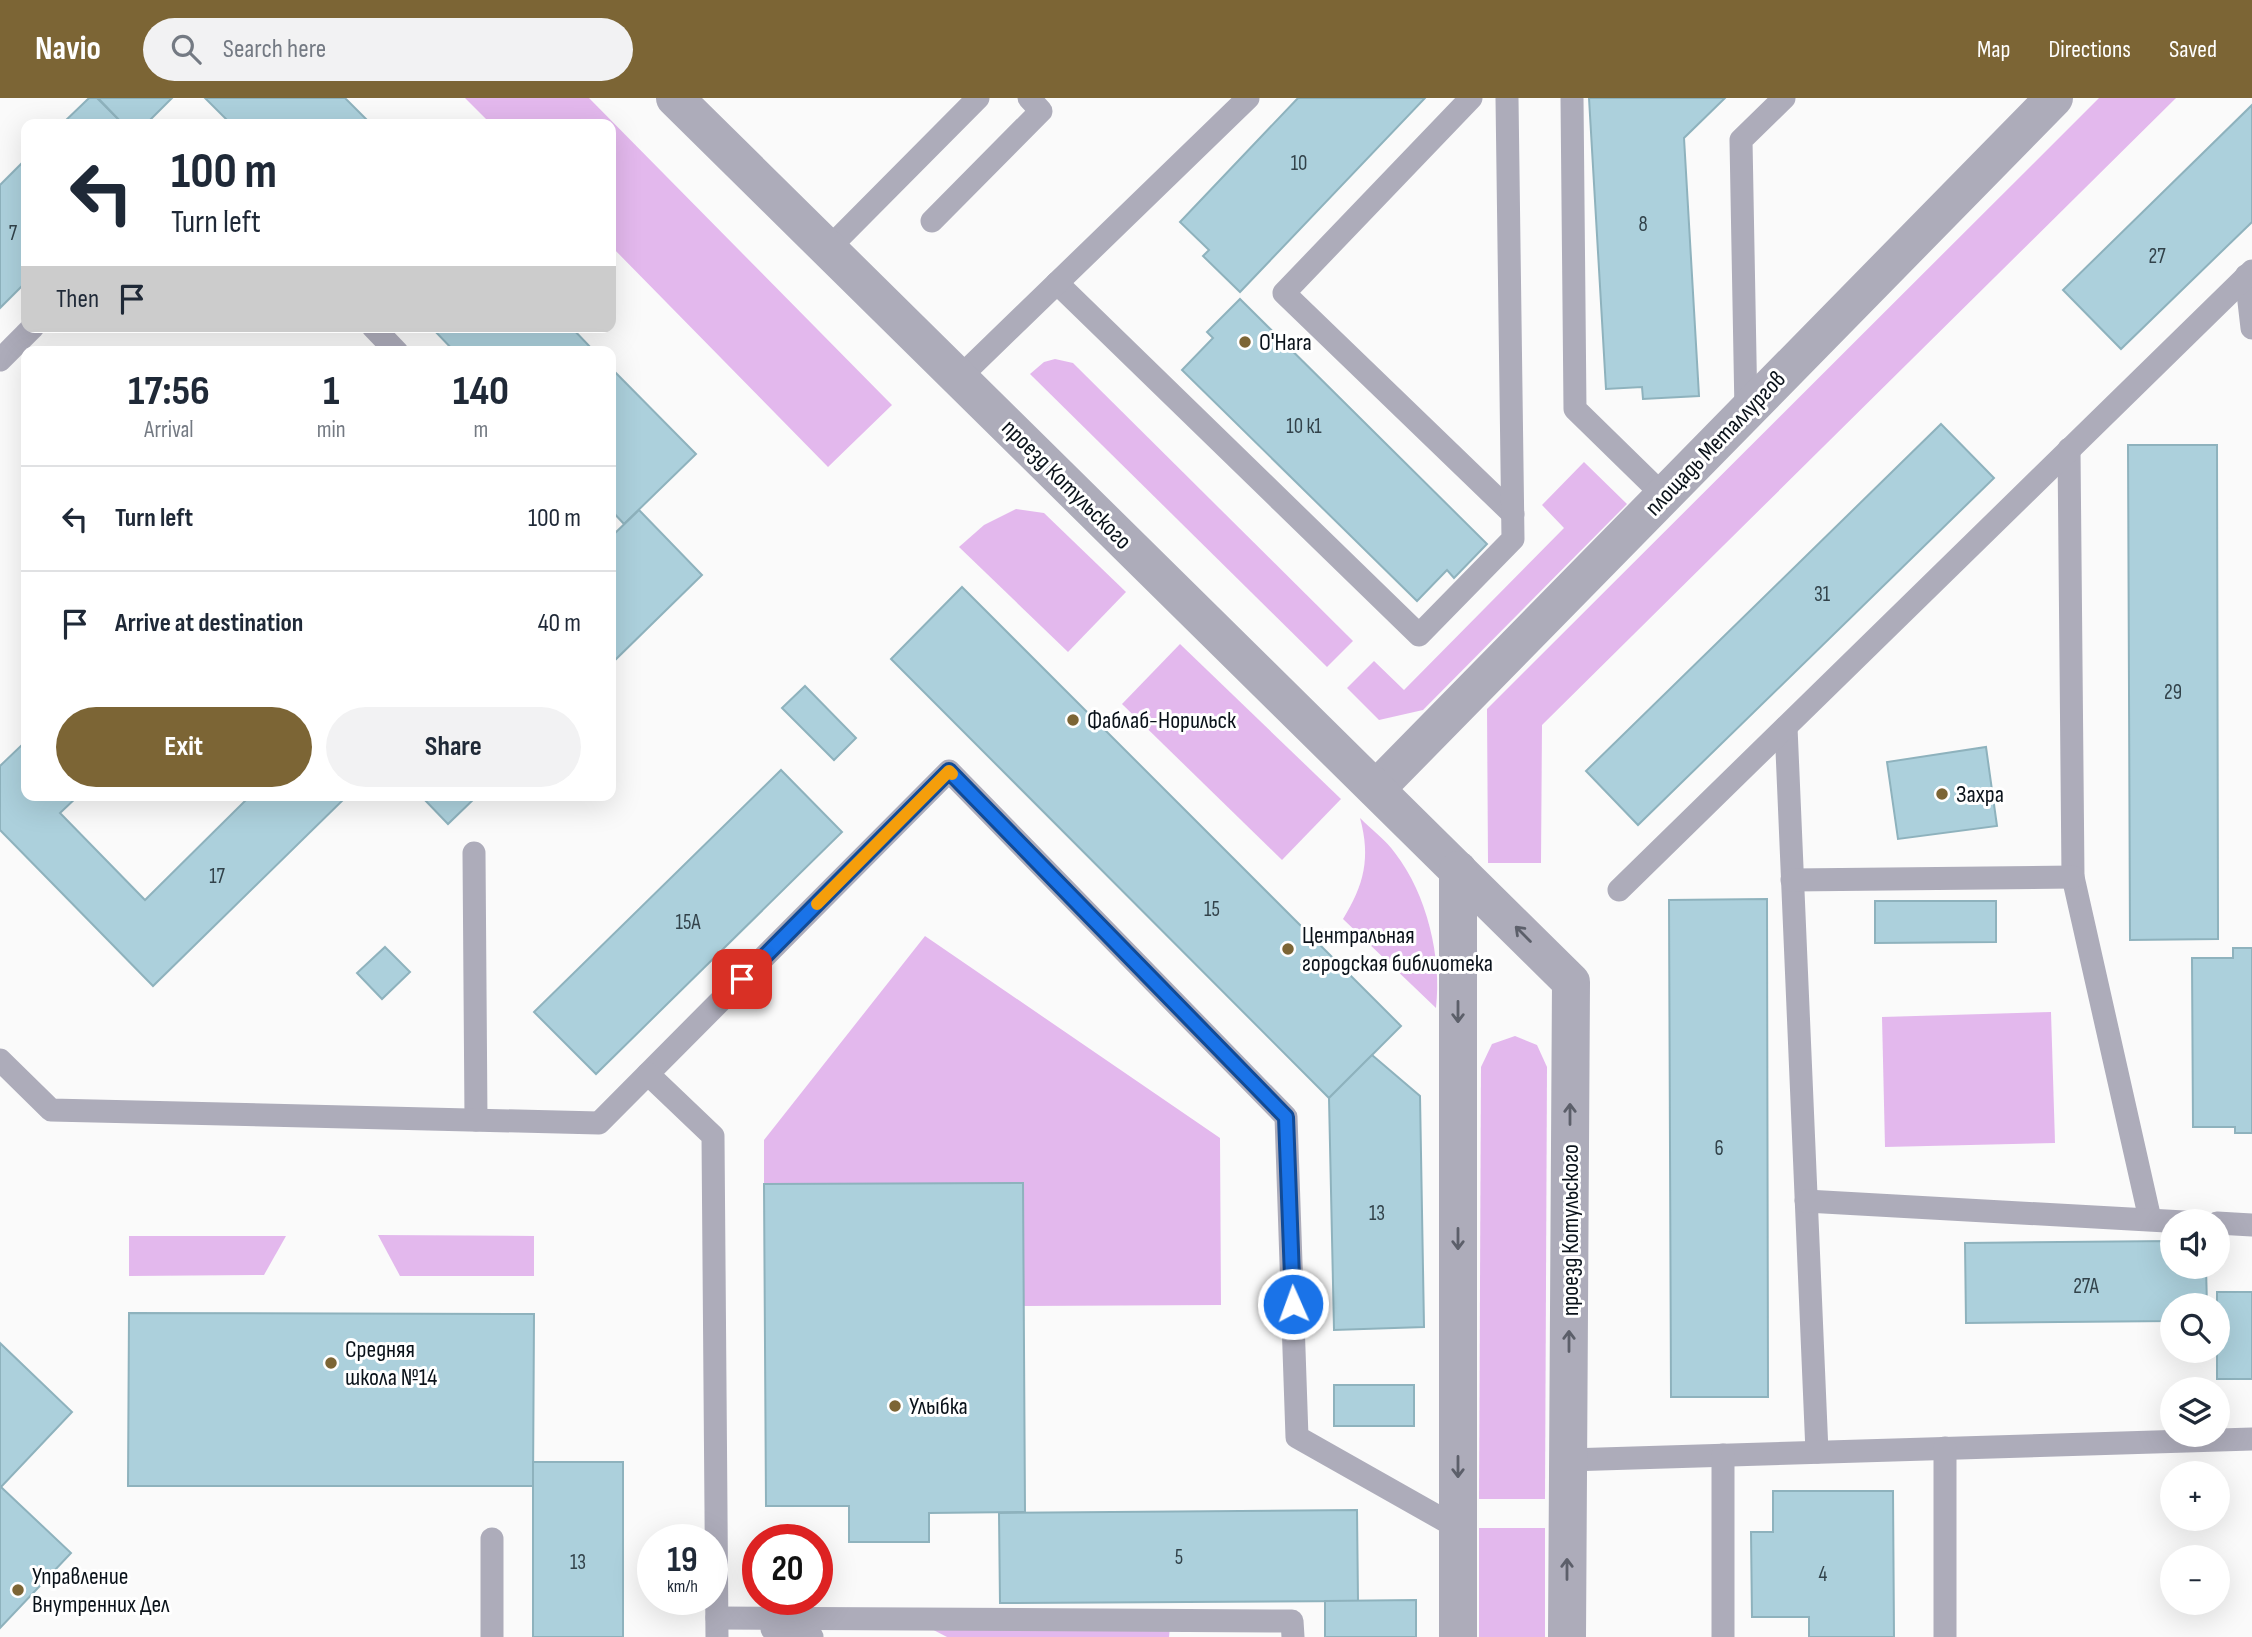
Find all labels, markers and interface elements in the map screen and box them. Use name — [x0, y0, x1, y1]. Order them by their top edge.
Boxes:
search box — [143, 18, 633, 81]
text: Navio — [35, 29, 101, 69]
icon: search — [167, 30, 205, 68]
text: Search here — [223, 34, 326, 65]
text: Map — [1977, 35, 2010, 64]
text: Directions — [2048, 35, 2131, 64]
text: Saved — [2169, 35, 2217, 64]
text: 100 m — [171, 143, 277, 202]
icon: left — [56, 147, 147, 238]
house number: 10 — [1291, 151, 1307, 176]
text: Turn left — [171, 203, 261, 242]
house number: 8 — [1638, 212, 1648, 237]
house number: 7 — [9, 221, 18, 246]
house number: 27 — [2148, 244, 2166, 269]
icon: arrive — [113, 280, 151, 318]
text: Then — [56, 284, 99, 315]
place label: O'Hara — [1259, 328, 1312, 357]
marker: O'Hara — [1237, 334, 1253, 350]
street label: площадь Металлургов — [1639, 365, 1792, 522]
text: 17:56 — [128, 366, 210, 417]
text: 1 — [323, 366, 339, 417]
text: 140 — [453, 366, 509, 417]
street label: проезд Котульского — [996, 413, 1138, 555]
house number: 10 к1 — [1286, 414, 1322, 439]
text: Arrival — [144, 416, 194, 444]
text: min — [317, 416, 346, 444]
text: m — [473, 416, 488, 444]
icon: left — [56, 500, 94, 538]
text: Turn left — [115, 503, 193, 534]
text: 100 m — [528, 503, 581, 534]
house number: 31 — [1814, 582, 1831, 607]
icon: arrive — [56, 605, 94, 643]
text: Arrive at destination — [115, 608, 303, 639]
text: 40 m — [538, 608, 581, 639]
house number: 29 — [2164, 680, 2182, 705]
place label: Фаблаб-Норильск — [1087, 706, 1237, 735]
button: Exit — [56, 707, 312, 787]
button: Share — [326, 707, 581, 787]
marker: Фаблаб-Норильск — [1065, 712, 1081, 728]
place label: Захра — [1956, 780, 2004, 809]
marker: Захра — [1934, 786, 1950, 802]
house number: 17 — [209, 864, 225, 889]
house number: 15 — [1204, 897, 1220, 922]
house number: 15А — [676, 910, 701, 935]
place label: Центральная городская библиотека — [1302, 921, 1493, 978]
one-way arrow — [1514, 926, 1531, 943]
marker: Центральная городская библиотека — [1280, 941, 1296, 957]
pin — [712, 949, 772, 1009]
icon: arrive — [723, 960, 761, 998]
one-way arrow — [1451, 1000, 1465, 1023]
one-way arrow — [1563, 1103, 1577, 1126]
house number: 6 — [1714, 1136, 1724, 1161]
street label: проезд Котульского — [1556, 1144, 1585, 1316]
house number: 13 — [1369, 1201, 1385, 1226]
map controls — [2160, 1209, 2230, 1615]
button: sound — [2160, 1209, 2230, 1279]
one-way arrow — [1451, 1228, 1465, 1251]
position arrow — [1256, 1267, 1330, 1341]
house number: 27А — [2073, 1274, 2100, 1299]
button: search — [2160, 1293, 2230, 1363]
one-way arrow — [1562, 1330, 1576, 1353]
place label: Средняя школа №14 — [345, 1335, 437, 1392]
marker: Средняя школа №14 — [323, 1355, 339, 1371]
button: layers — [2160, 1377, 2230, 1447]
place label: Улыбка — [909, 1392, 968, 1421]
marker: Улыбка — [887, 1398, 903, 1414]
one-way arrow — [1451, 1455, 1465, 1478]
button: + — [2160, 1461, 2230, 1531]
speed limit sign: 20 — [742, 1524, 833, 1615]
text: 19 — [667, 1539, 698, 1582]
house number: 5 — [1175, 1545, 1183, 1570]
button: − — [2160, 1545, 2230, 1615]
house number: 13 — [570, 1550, 586, 1575]
one-way arrow — [1560, 1558, 1574, 1581]
place label: Управление Внутренних Дел — [32, 1562, 170, 1619]
house number: 4 — [1819, 1562, 1828, 1587]
text: km/h — [667, 1576, 698, 1597]
marker: Управление Внутренних Дел — [10, 1582, 26, 1598]

